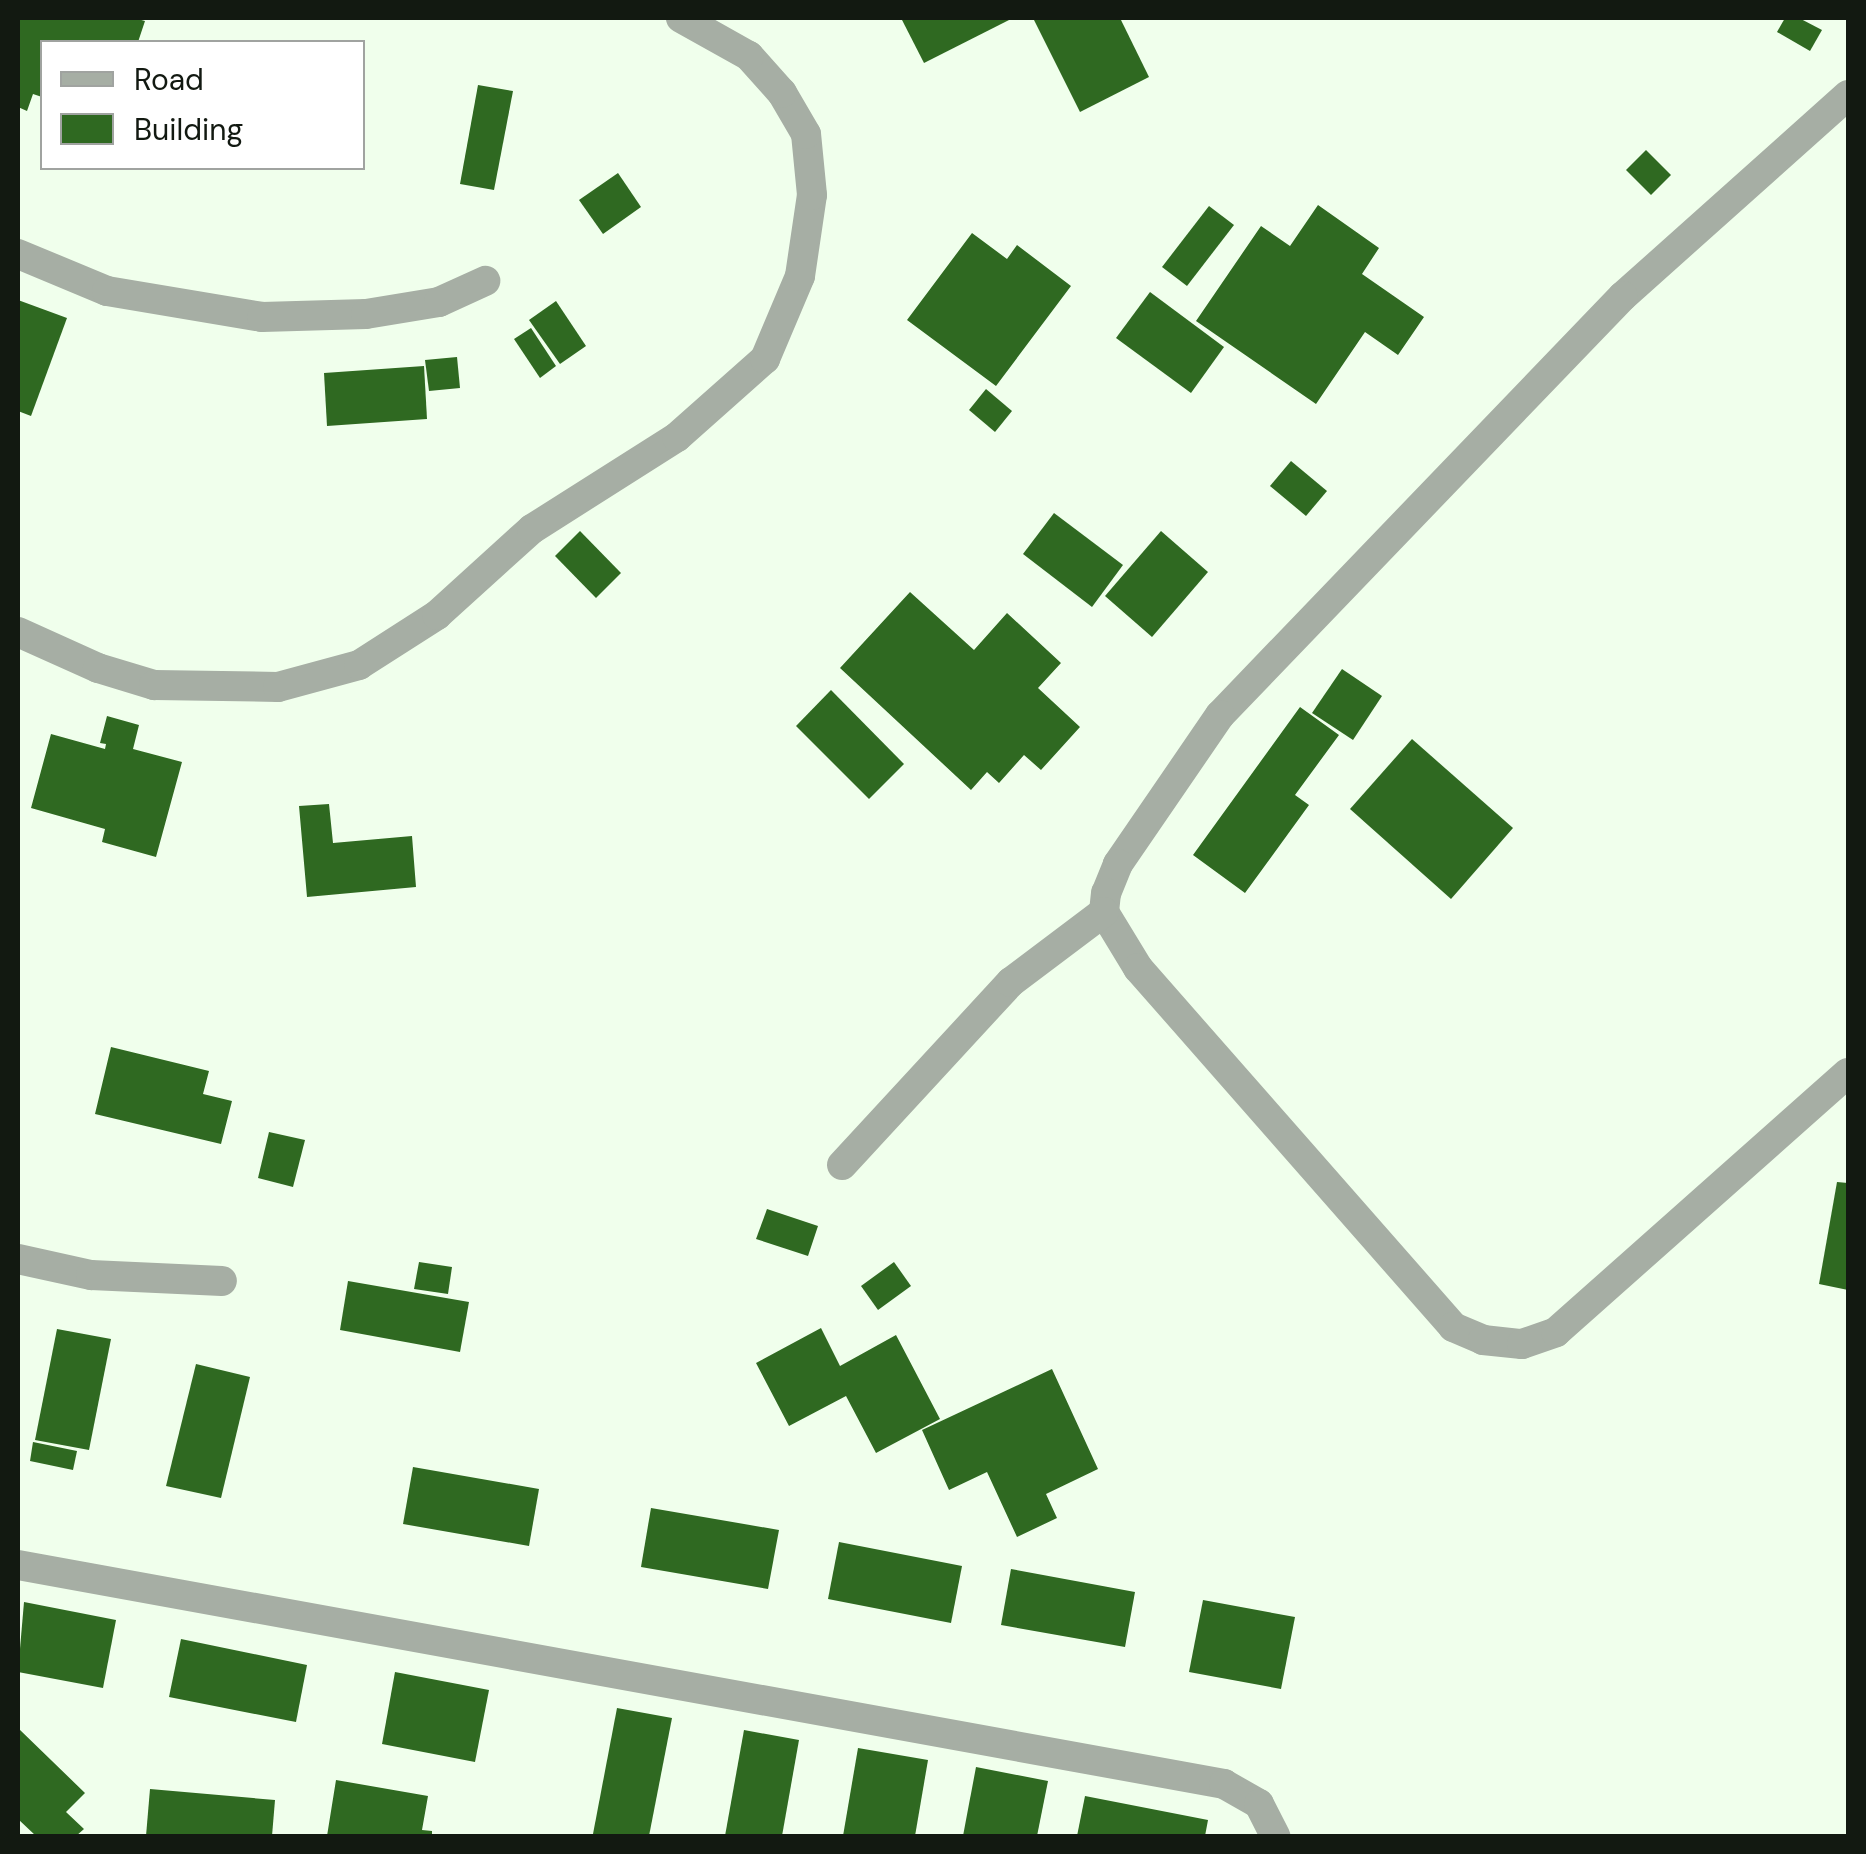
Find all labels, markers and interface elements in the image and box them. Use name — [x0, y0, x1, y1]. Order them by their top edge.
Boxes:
legend — [40, 40, 365, 170]
text: Road — [134, 60, 204, 99]
text: Building — [134, 110, 243, 149]

